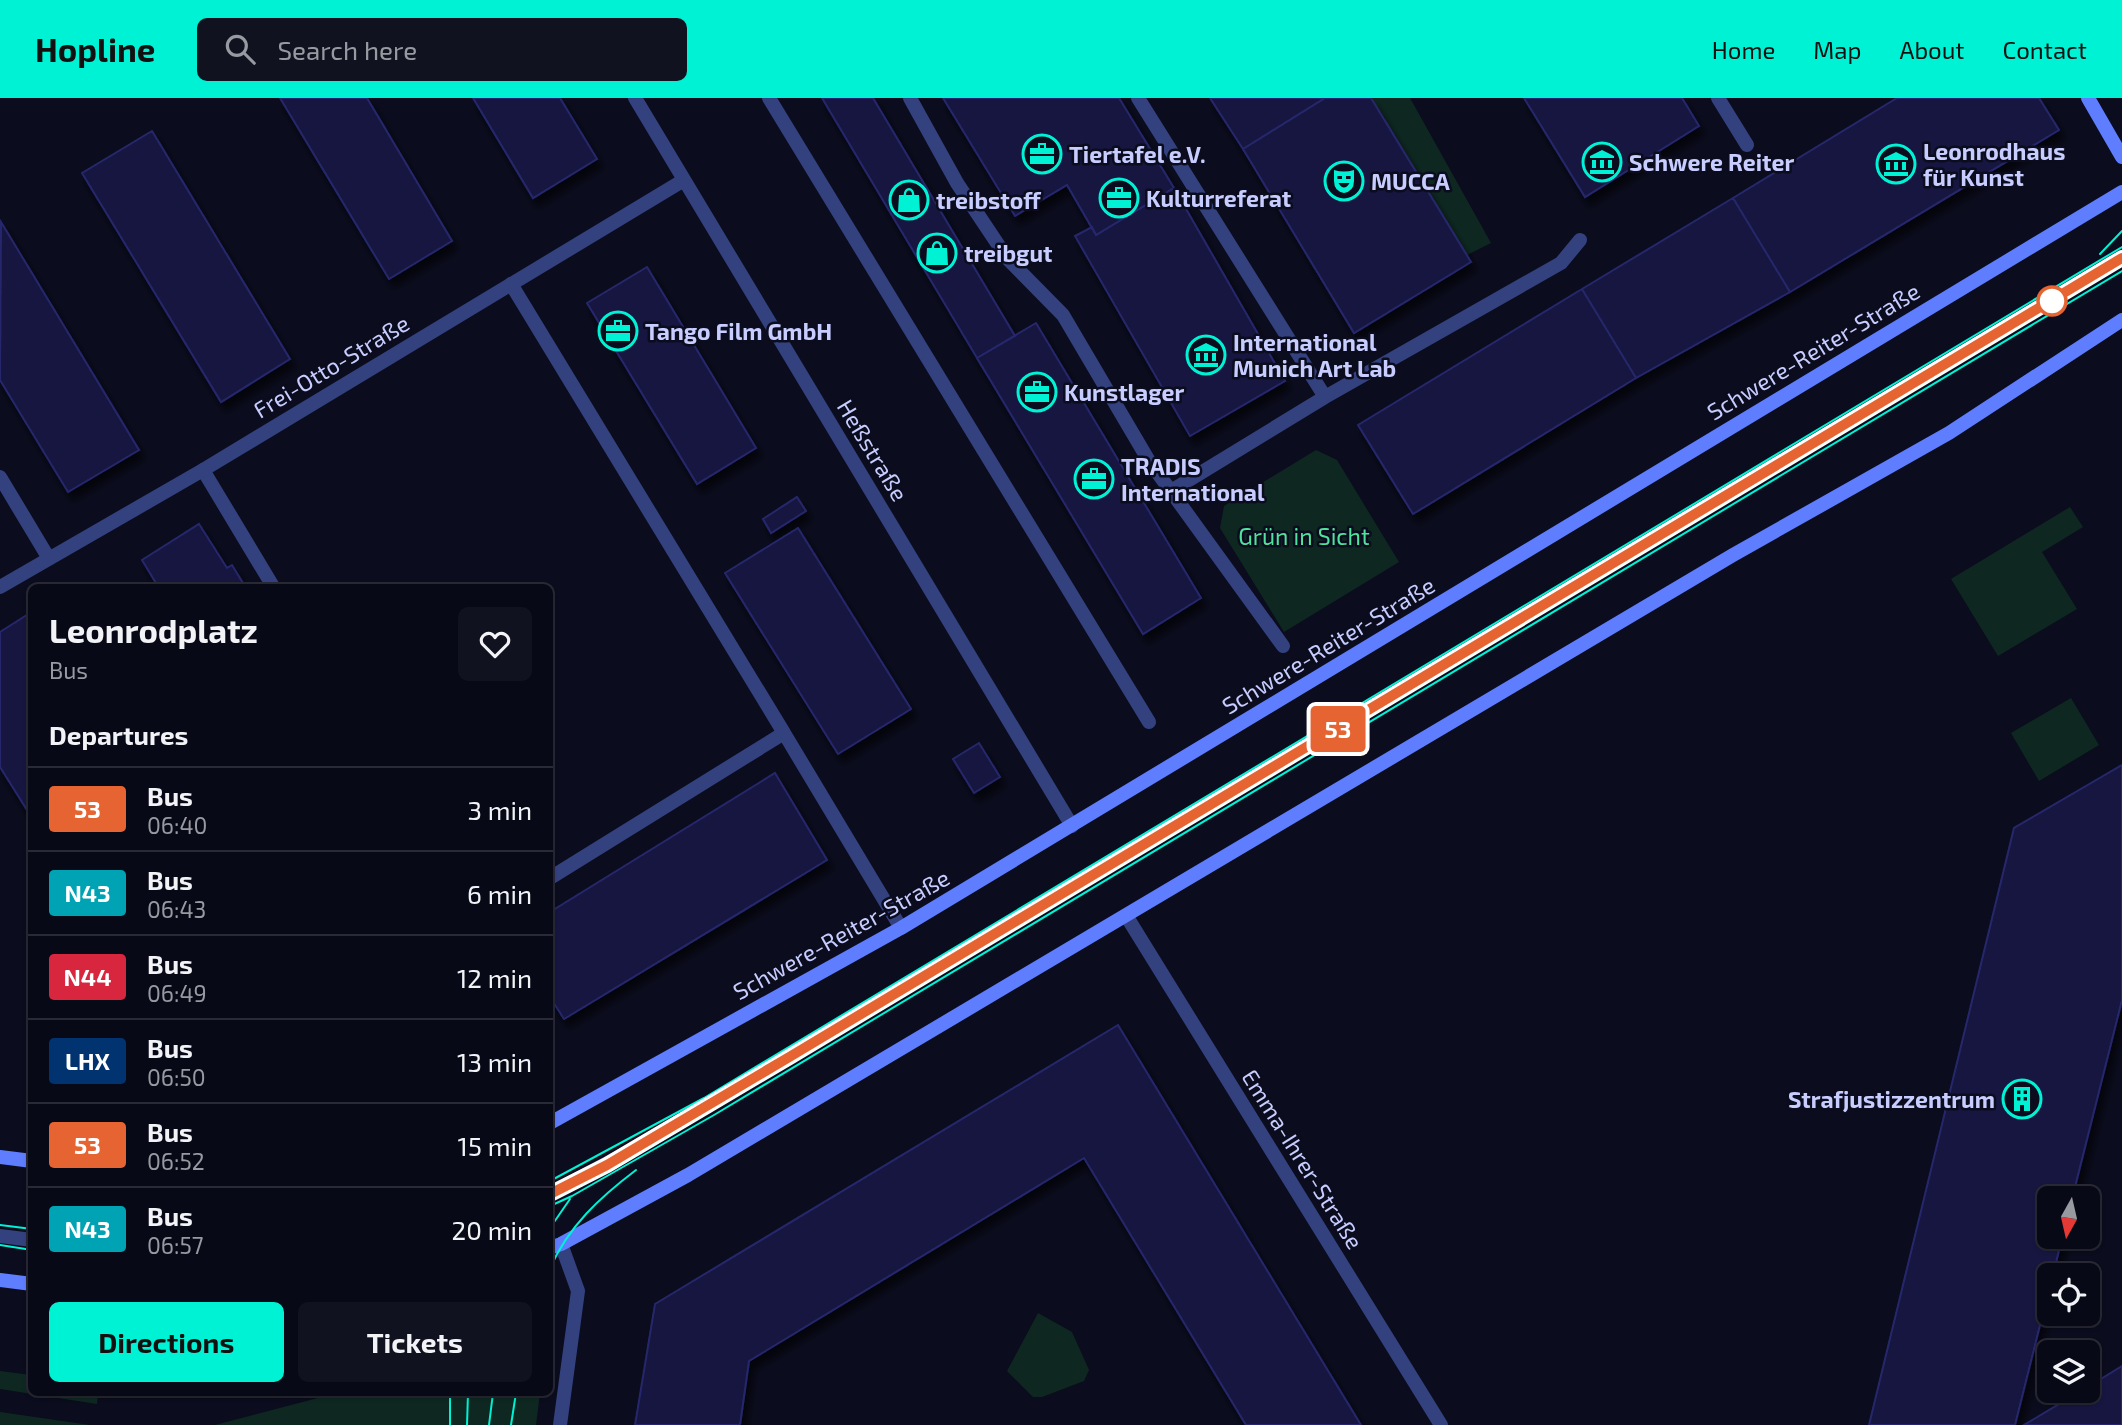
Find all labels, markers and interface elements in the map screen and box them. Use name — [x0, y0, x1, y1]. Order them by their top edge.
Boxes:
search box — [197, 18, 687, 81]
text: Hopline — [35, 29, 155, 69]
icon: search — [221, 30, 259, 68]
text: Search here — [277, 34, 417, 65]
text: Home — [1712, 35, 1775, 64]
text: Map — [1813, 35, 1861, 64]
text: About — [1899, 35, 1965, 64]
text: Contact — [2003, 35, 2087, 64]
office icon: Tiertafel e.V. — [1021, 133, 1063, 175]
place label: Leonrodhaus für Kunst — [1923, 137, 2065, 191]
place label: Tiertafel e.V. — [1069, 140, 1206, 168]
museum icon: Schwere Reiter — [1581, 141, 1623, 183]
museum icon: Leonrodhaus für Kunst — [1875, 143, 1917, 185]
place label: Schwere Reiter — [1629, 148, 1794, 176]
theatre icon: MUCCA — [1323, 160, 1365, 202]
place label: MUCCA — [1371, 167, 1450, 195]
office icon: Kulturreferat — [1098, 177, 1140, 219]
shop icon: treibstoff — [888, 179, 930, 221]
place label: Kulturreferat — [1146, 184, 1291, 212]
place label: treibstoff — [936, 186, 1041, 214]
shop icon: treibgut — [916, 232, 958, 274]
place label: treibgut — [964, 239, 1052, 267]
street label: Schwere-Reiter-Straße — [1702, 276, 1924, 426]
unlabelled marker — [2037, 286, 2067, 316]
street label: Frei-Otto-Straße — [248, 309, 414, 423]
office icon: Tango Film GmbH — [597, 310, 639, 352]
place label: Tango Film GmbH — [645, 317, 832, 345]
place label: International Munich Art Lab — [1233, 328, 1396, 382]
museum icon: International Munich Art Lab — [1185, 334, 1227, 376]
office icon: Kunstlager — [1016, 371, 1058, 413]
place label: Kunstlager — [1064, 378, 1184, 406]
street label: Heßstraße — [832, 394, 914, 506]
place label: TRADIS International — [1121, 452, 1265, 506]
office icon: TRADIS International — [1073, 458, 1115, 500]
park label: Grün in Sicht — [1238, 522, 1370, 550]
street label: Schwere-Reiter-Straße — [1217, 570, 1439, 720]
button: heart — [458, 607, 532, 681]
text: Leonrodplatz — [49, 610, 258, 650]
text: Bus — [49, 656, 88, 684]
line badge: 53 — [1306, 706, 1370, 752]
text: 53 — [1325, 714, 1351, 743]
text: Departures — [49, 719, 188, 750]
text: Bus — [147, 780, 193, 811]
text: 53 — [74, 794, 101, 823]
text: 3 min — [467, 794, 532, 825]
text: 06:40 — [147, 811, 207, 839]
street label: Schwere-Reiter-Straße — [728, 863, 954, 1005]
text: Bus — [147, 864, 193, 895]
text: N43 — [64, 878, 111, 907]
text: 6 min — [467, 878, 532, 909]
text: 06:43 — [147, 895, 206, 923]
text: Bus — [147, 948, 193, 979]
text: N44 — [64, 962, 111, 991]
text: 12 min — [457, 962, 532, 993]
text: 06:49 — [147, 979, 207, 1007]
text: Bus — [147, 1032, 193, 1063]
text: LHX — [65, 1046, 110, 1075]
text: 13 min — [457, 1046, 532, 1077]
text: 06:50 — [147, 1063, 206, 1091]
street label: Emma-Ihrer-Straße — [1236, 1064, 1370, 1254]
building icon: Strafjustizzentrum — [2001, 1078, 2043, 1120]
place label: Strafjustizzentrum — [1788, 1085, 1995, 1113]
text: Bus — [147, 1116, 193, 1147]
text: 53 — [74, 1130, 101, 1159]
text: 15 min — [458, 1130, 532, 1161]
text: 06:52 — [147, 1147, 205, 1175]
north arrow — [2037, 1186, 2100, 1250]
map controls — [2037, 1186, 2100, 1403]
text: Bus — [147, 1200, 193, 1231]
text: N43 — [64, 1214, 111, 1243]
text: 20 min — [452, 1214, 532, 1245]
text: 06:57 — [147, 1231, 204, 1259]
button: locate — [2037, 1263, 2100, 1326]
button: Directions — [49, 1302, 284, 1382]
button: Tickets — [298, 1302, 532, 1382]
button: layers — [2037, 1340, 2100, 1403]

